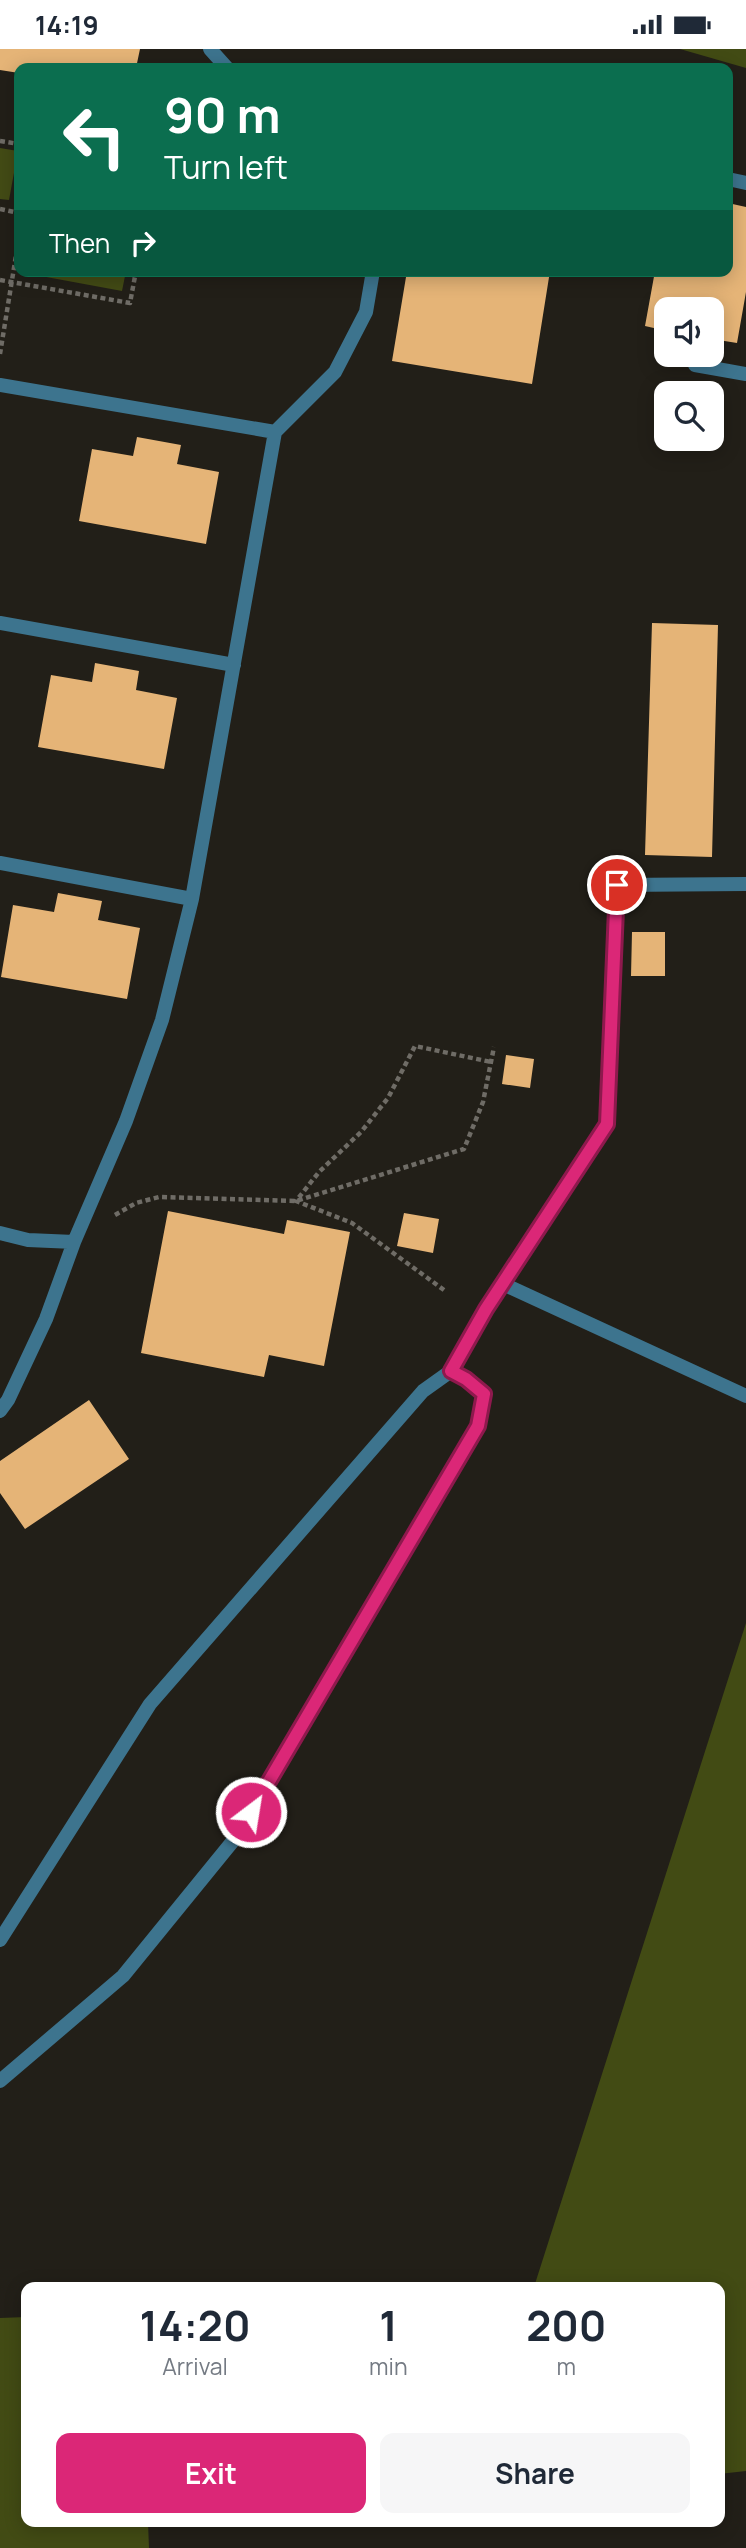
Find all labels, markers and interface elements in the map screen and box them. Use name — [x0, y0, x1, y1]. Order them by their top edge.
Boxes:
text: 14:19 — [35, 7, 99, 43]
text: 90 m — [164, 81, 281, 148]
icon: left — [49, 91, 140, 182]
text: Turn left — [164, 145, 288, 189]
icon: right — [124, 224, 162, 262]
text: Then — [49, 225, 110, 261]
map controls — [654, 297, 724, 451]
button: sound — [654, 297, 724, 367]
button: search — [654, 381, 724, 451]
pin — [587, 855, 647, 915]
icon: arrive — [598, 866, 636, 904]
position arrow — [214, 1775, 288, 1849]
text: 14:20 — [140, 2296, 251, 2354]
text: 1 — [379, 2296, 398, 2354]
text: 200 — [526, 2296, 606, 2354]
text: Arrival — [162, 2350, 228, 2382]
text: min — [369, 2350, 408, 2382]
text: m — [557, 2350, 576, 2382]
button: Exit — [56, 2433, 366, 2513]
button: Share — [380, 2433, 690, 2513]

